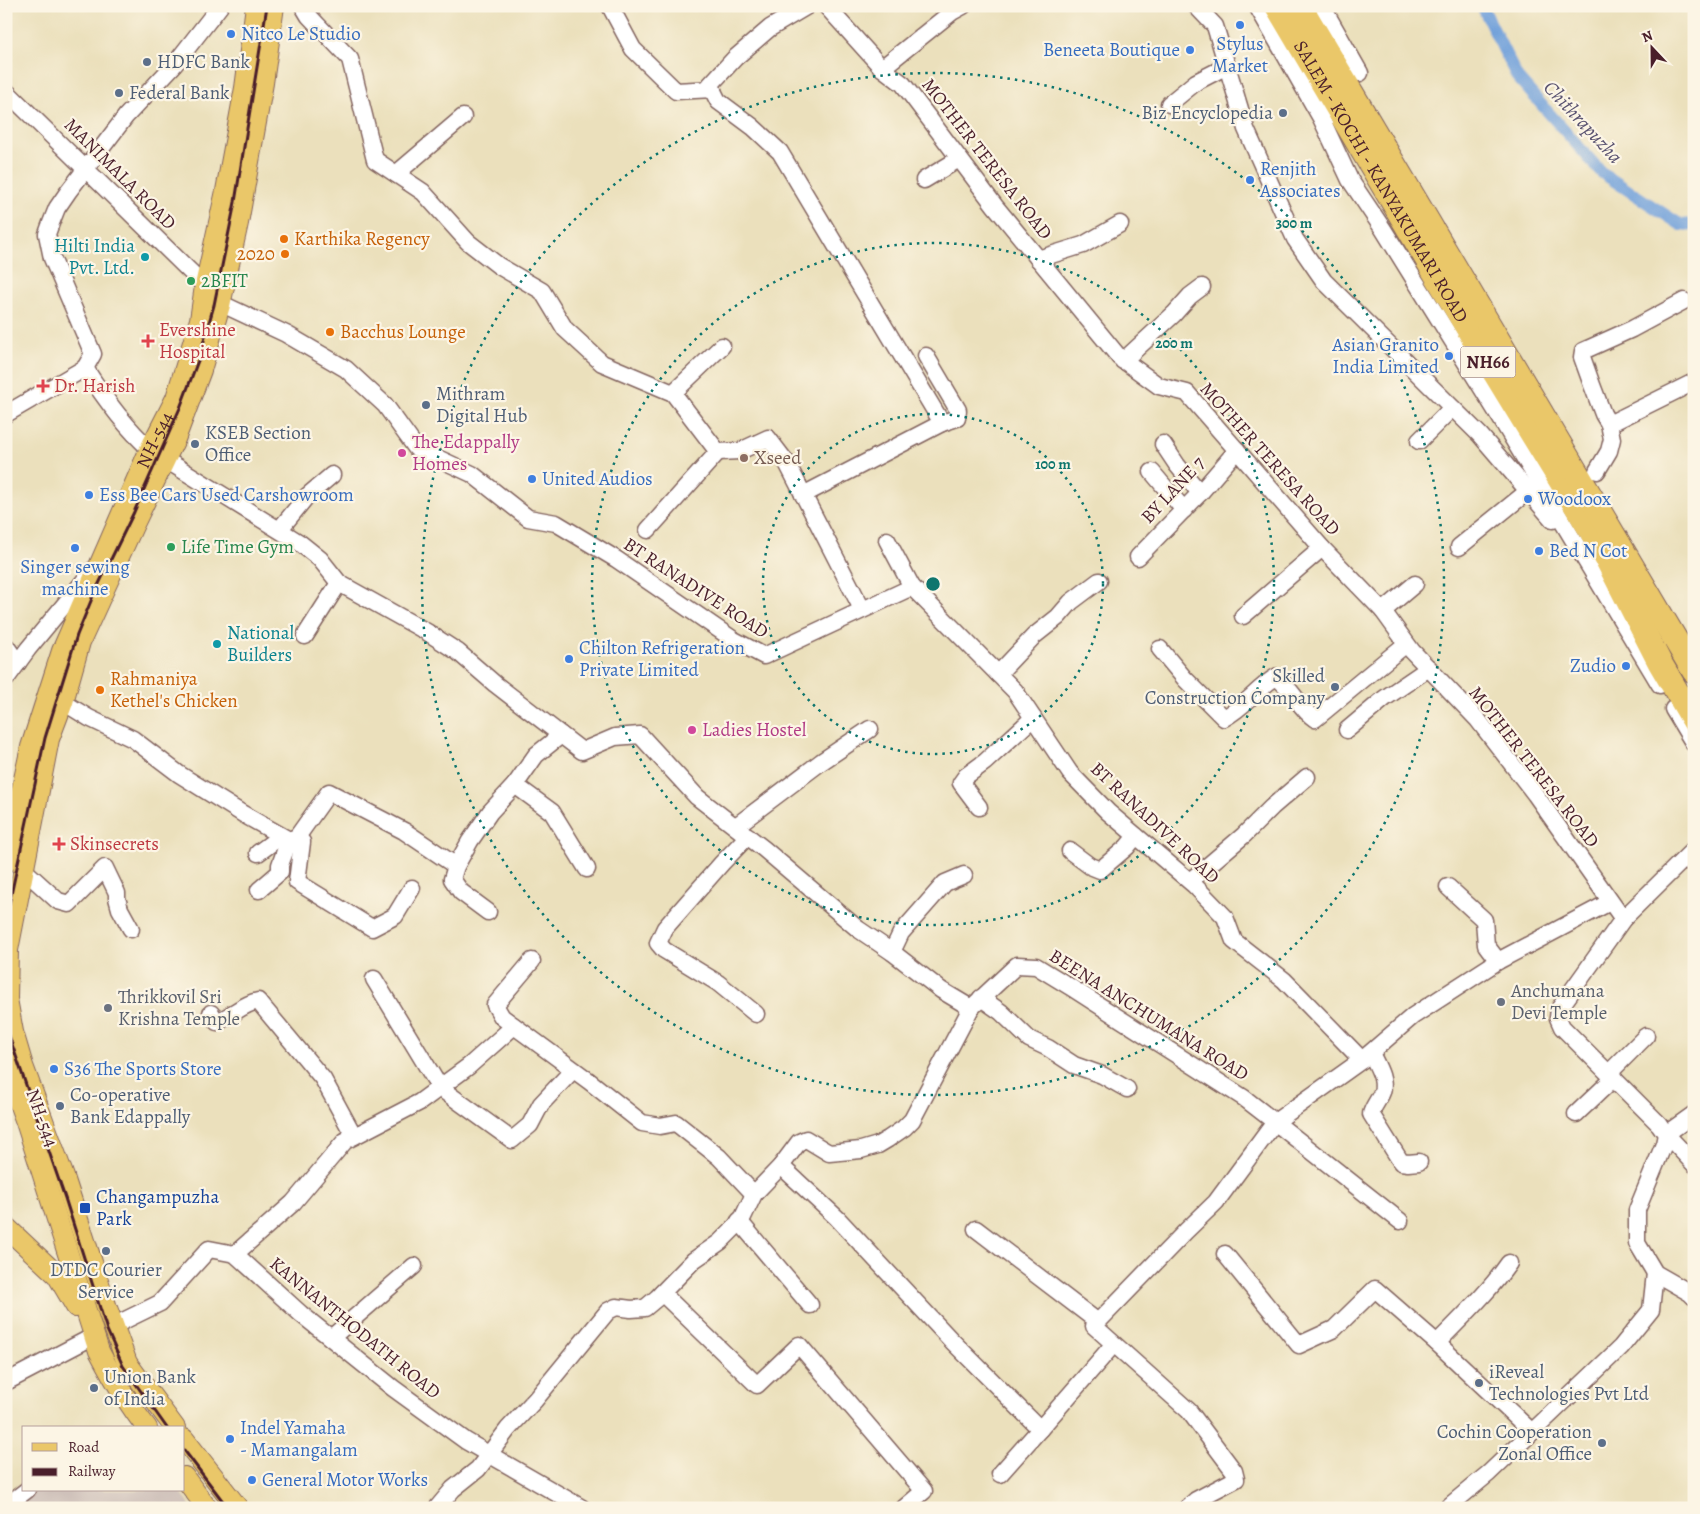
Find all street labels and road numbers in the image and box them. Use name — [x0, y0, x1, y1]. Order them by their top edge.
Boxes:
street label: SALEM - KOCHI - KANYAKUMARI ROAD — [1287, 36, 1475, 328]
street label: MOTHER TERESA ROAD — [916, 73, 1058, 245]
street label: MANIMALA ROAD — [58, 112, 182, 236]
road number: NH66 — [1460, 347, 1516, 378]
street label: MOTHER TERESA ROAD — [1194, 377, 1346, 541]
street label: NH-544 — [130, 407, 180, 472]
street label: BY LANE 7 — [1135, 451, 1211, 529]
street label: BT RANADIVE ROAD — [618, 531, 774, 645]
street label: MOTHER TERESA ROAD — [1463, 681, 1605, 853]
street label: BT RANADIVE ROAD — [1085, 756, 1225, 890]
street label: BEENA ANCHUMANA ROAD — [1044, 943, 1254, 1087]
street label: NH-544 — [20, 1085, 65, 1151]
street label: KANNANTHODATH ROAD — [264, 1251, 446, 1405]

